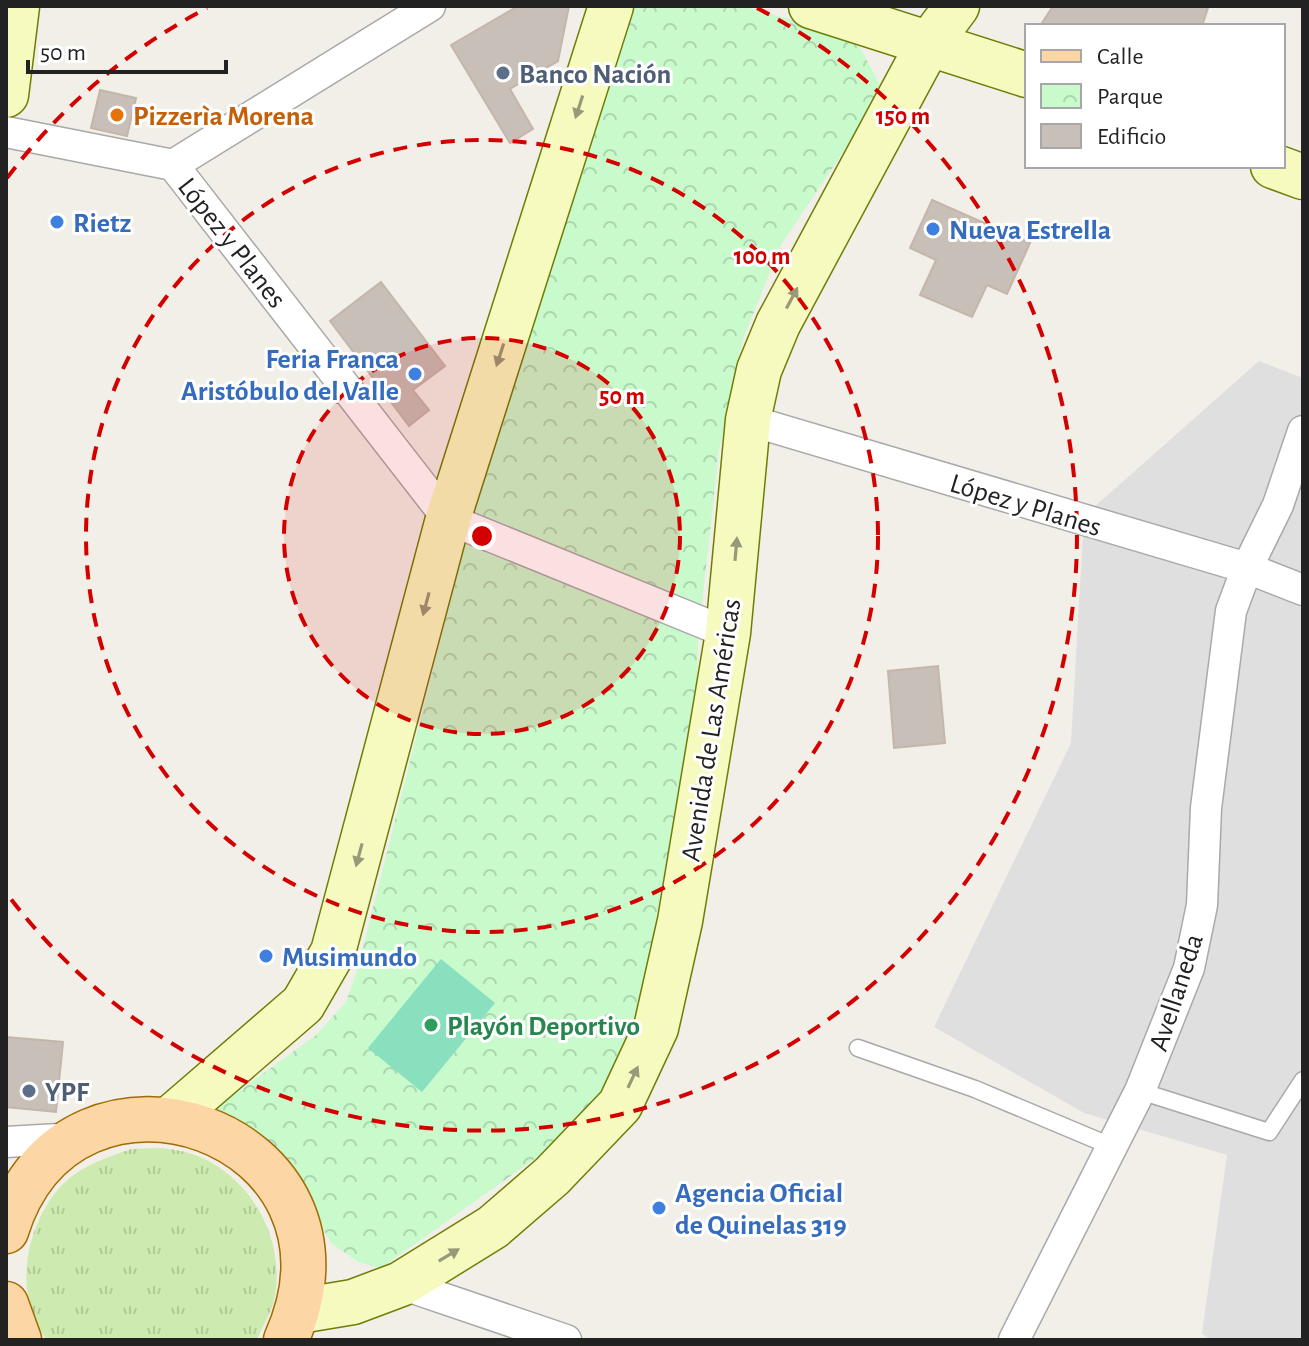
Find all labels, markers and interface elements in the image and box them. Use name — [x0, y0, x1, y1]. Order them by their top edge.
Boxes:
scale bar — [28, 24, 226, 74]
legend — [1025, 24, 1285, 168]
text: 50 m — [40, 41, 86, 65]
text: Calle — [1097, 45, 1144, 69]
place label: Banco Nación — [519, 61, 671, 89]
marker: Banco Nación — [494, 64, 512, 82]
text: Parque — [1097, 85, 1163, 109]
one-way arrow — [572, 95, 585, 119]
place label: Pizzerìa Morena — [133, 103, 314, 131]
text: 150 m — [876, 105, 930, 129]
marker: Pizzerìa Morena — [108, 106, 126, 124]
text: Edificio — [1097, 125, 1166, 149]
street label: López y Planes — [172, 173, 291, 314]
place label: Rietz — [73, 210, 131, 238]
marker: Rietz — [48, 213, 66, 231]
place label: Nueva Estrella — [949, 217, 1111, 245]
marker: Nueva Estrella — [924, 220, 942, 238]
text: 100 m — [734, 245, 790, 269]
one-way arrow — [785, 287, 799, 309]
one-way arrow — [494, 343, 506, 367]
place label: Feria Franca Aristóbulo del Valle — [181, 346, 399, 406]
marker: Feria Franca Aristóbulo del Valle — [406, 365, 424, 383]
text: 50 m — [599, 385, 645, 409]
street label: López y Planes — [946, 470, 1104, 542]
centre of rings — [468, 522, 496, 550]
one-way arrow — [730, 536, 743, 561]
one-way arrow — [419, 591, 431, 616]
street label: Avenida de Las Américas — [677, 597, 747, 864]
one-way arrow — [352, 843, 364, 868]
street label: Avellaneda — [1145, 931, 1209, 1055]
place label: Musimundo — [282, 944, 417, 972]
marker: Musimundo — [257, 947, 275, 965]
place label: Playón Deportivo — [447, 1013, 640, 1041]
marker: Playón Deportivo — [422, 1016, 440, 1034]
one-way arrow — [627, 1065, 640, 1089]
place label: YPF — [45, 1079, 90, 1107]
marker: YPF — [20, 1082, 38, 1100]
place label: Agencia Oficial de Quinelas 319 — [675, 1180, 847, 1240]
marker: Agencia Oficial de Quinelas 319 — [650, 1199, 668, 1217]
one-way arrow — [438, 1248, 460, 1262]

